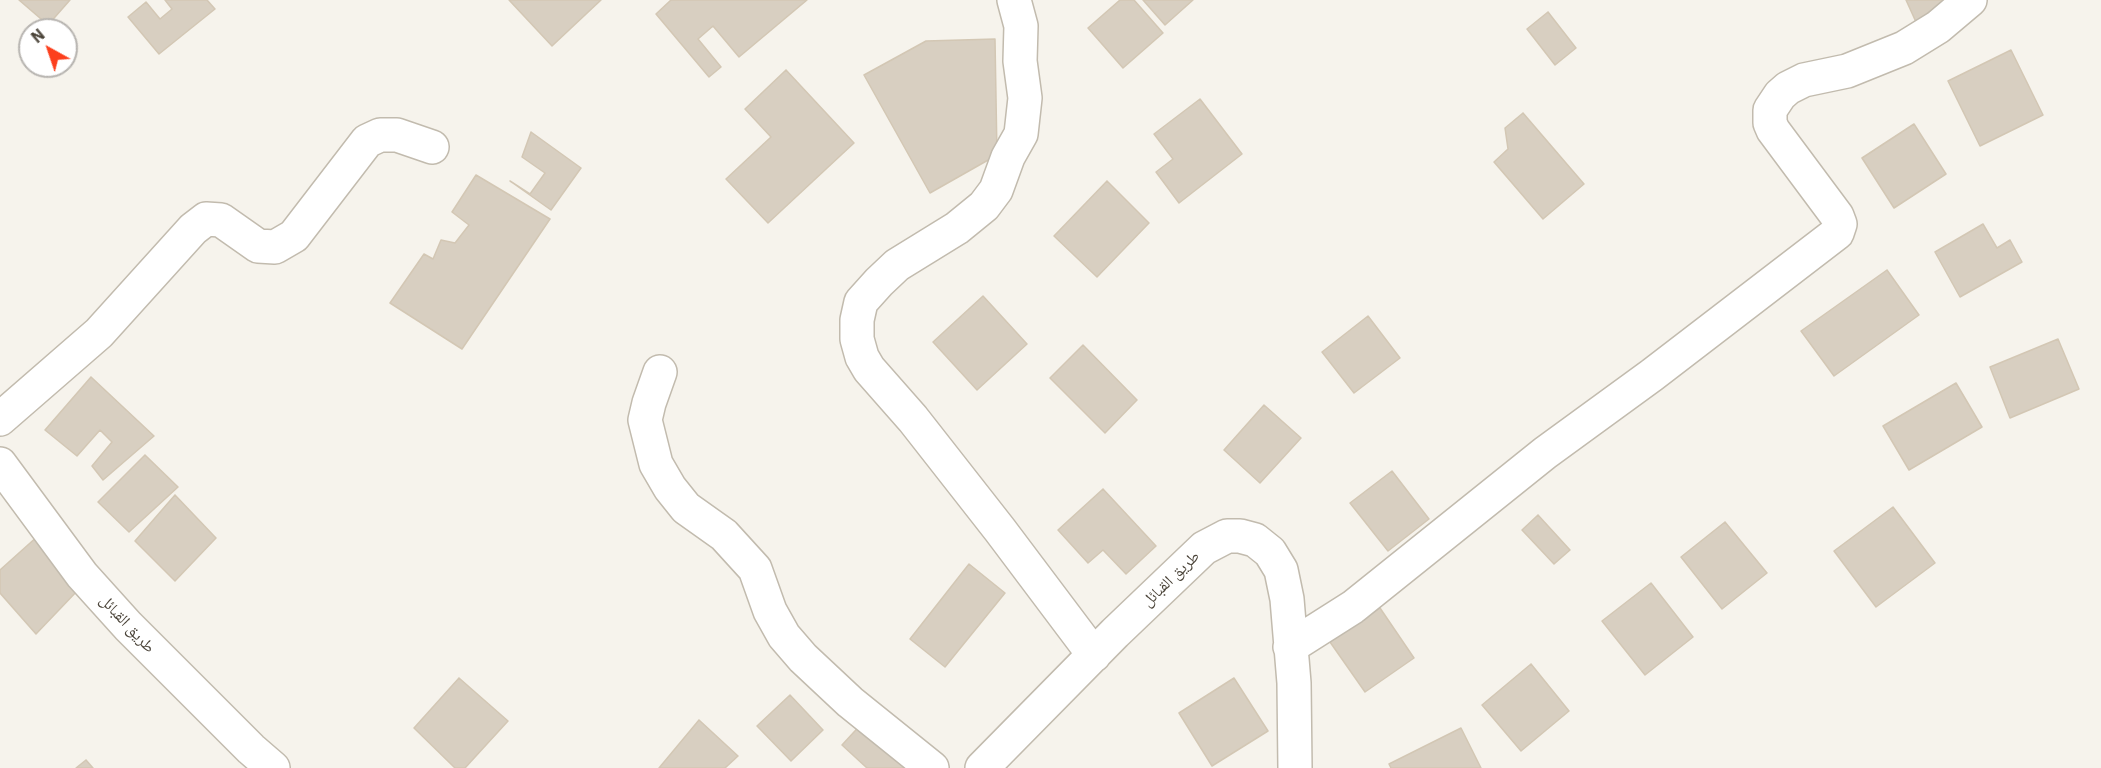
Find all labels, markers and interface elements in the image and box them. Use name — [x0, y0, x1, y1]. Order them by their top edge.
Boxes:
north arrow — [18, 18, 78, 78]
text: N — [27, 24, 49, 47]
street label: طريق القبائل — [1138, 547, 1204, 611]
street label: طريق القبائل — [95, 591, 159, 657]

